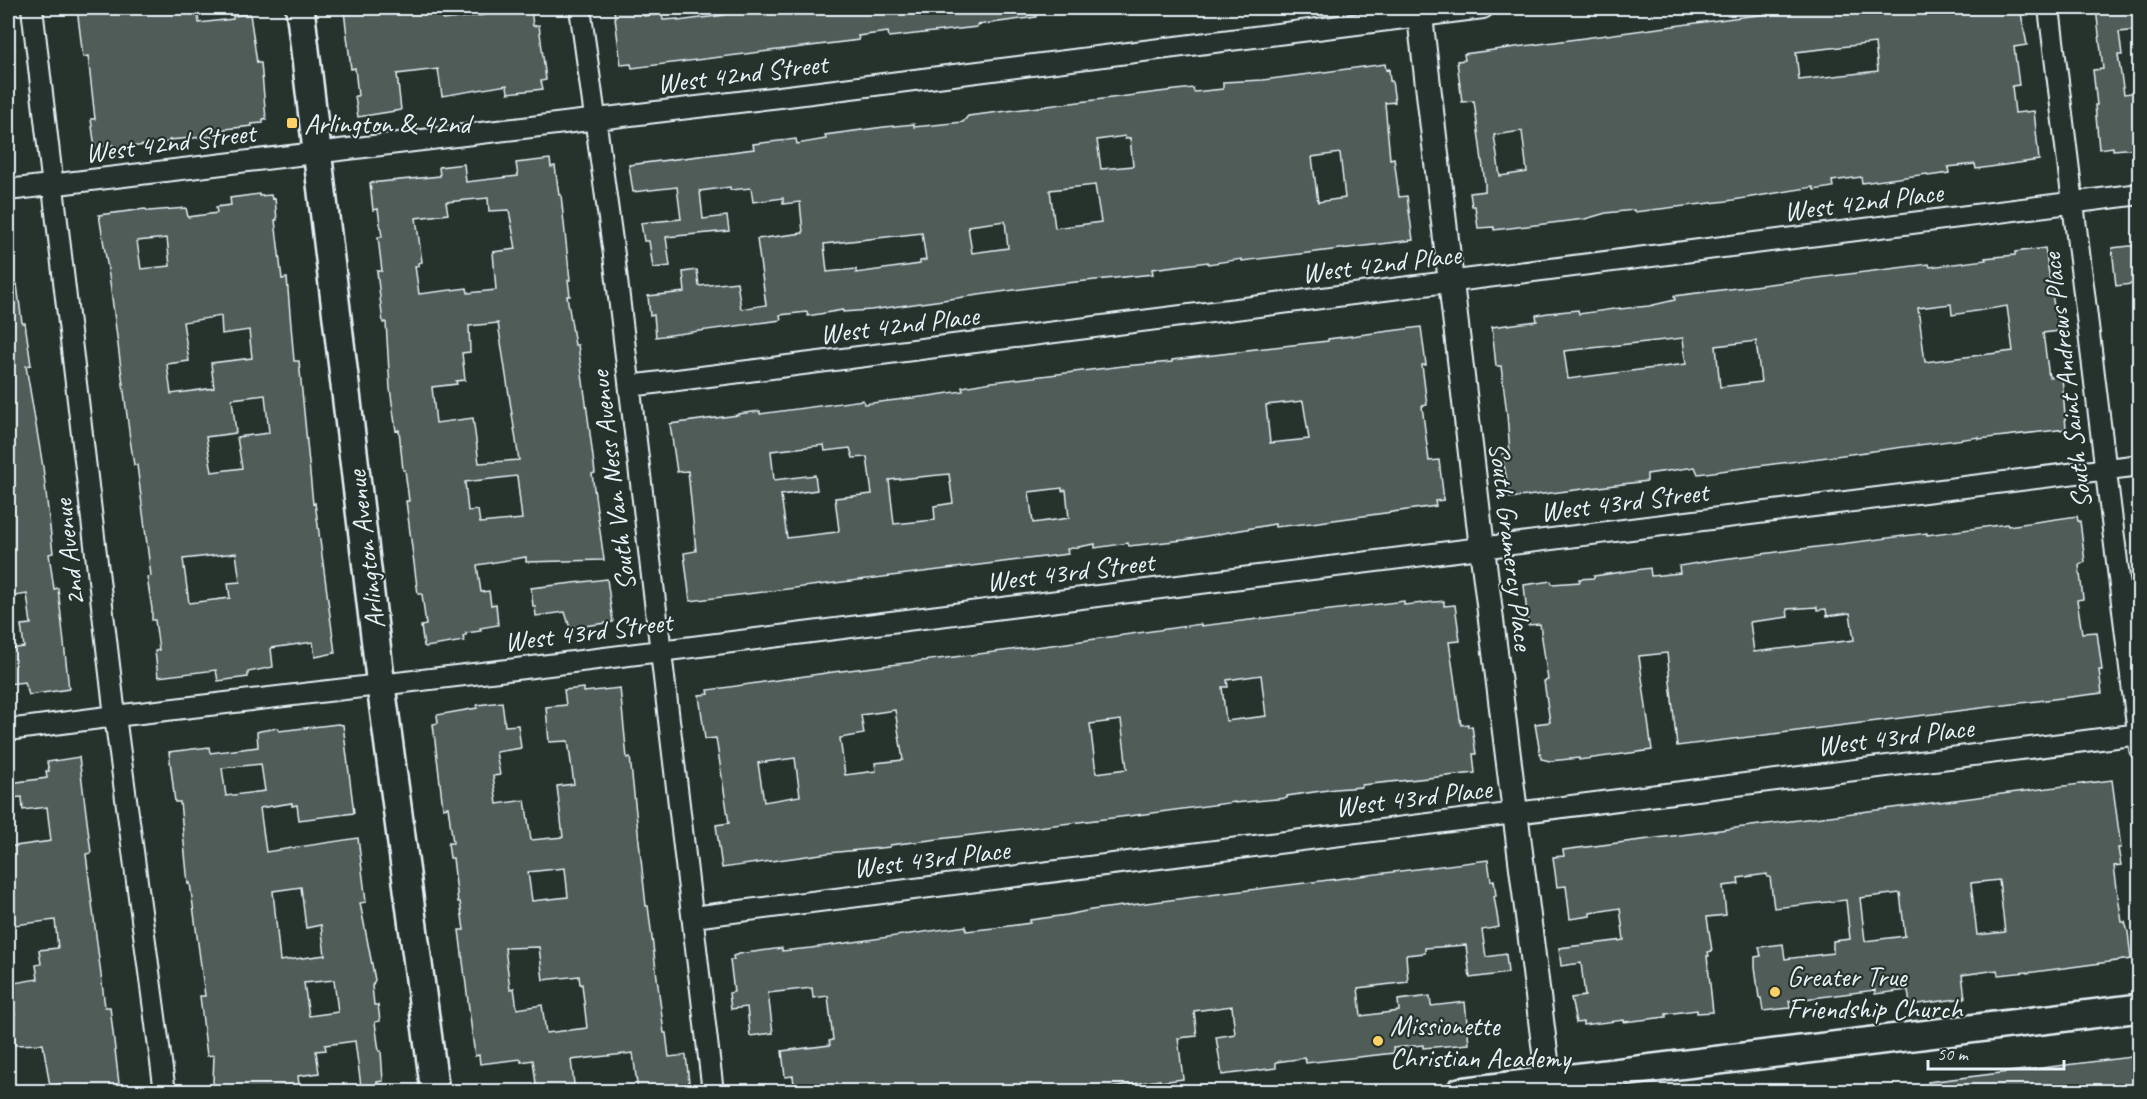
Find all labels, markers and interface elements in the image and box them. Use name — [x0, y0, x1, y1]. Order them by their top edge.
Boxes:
street label: West 42nd Street — [655, 45, 832, 101]
place label: Arlington & 42nd — [304, 106, 474, 141]
street label: West 42nd Street — [83, 114, 260, 170]
marker: Arlington & 42nd — [285, 116, 299, 130]
street label: West 42nd Place — [1782, 174, 1946, 229]
street label: West 42nd Place — [1300, 236, 1464, 291]
street label: South Saint Andrews Place — [2033, 249, 2100, 511]
street label: West 42nd Place — [818, 297, 982, 352]
street label: South Van Ness Avenue — [581, 367, 643, 593]
street label: South Gramercy Place — [1481, 440, 1542, 654]
street label: Arlington Avenue — [338, 467, 393, 631]
street label: West 43rd Street — [1538, 474, 1713, 529]
street label: 2nd Avenue — [44, 496, 92, 608]
street label: West 43rd Street — [984, 544, 1159, 599]
street label: West 43rd Street — [502, 604, 677, 659]
street label: West 43rd Place — [1815, 709, 1977, 763]
street label: West 43rd Place — [1333, 770, 1495, 824]
street label: West 43rd Place — [851, 831, 1013, 885]
place label: Greater True Friendship Church — [1787, 959, 1965, 1026]
marker: Greater True Friendship Church — [1768, 985, 1782, 999]
place label: Missionette Christian Academy — [1390, 1008, 1572, 1075]
scale bar — [1928, 1033, 2064, 1071]
marker: Missionette Christian Academy — [1371, 1034, 1385, 1048]
text: 50 m — [1937, 1043, 1970, 1065]

